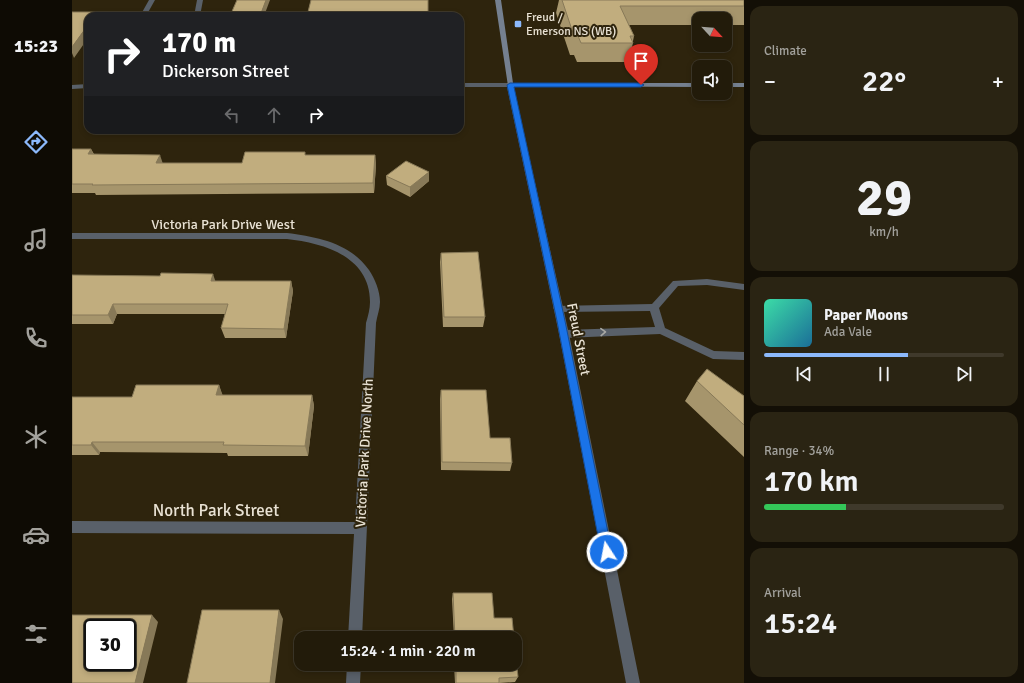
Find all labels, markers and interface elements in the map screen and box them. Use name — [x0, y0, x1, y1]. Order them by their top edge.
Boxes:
place label: Freud / Emerson NS (WB) — [526, 10, 616, 39]
north arrow — [692, 12, 732, 52]
map controls — [692, 12, 732, 100]
marker: Freud / Emerson NS (WB) — [513, 19, 523, 29]
text: 170 m — [162, 26, 236, 60]
icon: right — [96, 28, 148, 80]
text: 15:23 — [14, 35, 58, 57]
text: Climate — [764, 43, 807, 59]
pin — [624, 44, 658, 85]
icon: arrive — [630, 50, 652, 72]
text: Dickerson Street — [162, 60, 289, 82]
button: sound — [692, 60, 732, 100]
text: 22° — [862, 63, 906, 100]
text: − — [764, 68, 776, 95]
text: + — [992, 68, 1004, 95]
icon: left — [221, 104, 243, 126]
icon: ahead — [263, 104, 285, 126]
icon: right — [305, 104, 327, 126]
icon: directions — [22, 128, 50, 156]
text: 29 — [856, 166, 912, 230]
street label: Victoria Park Drive West — [151, 216, 295, 233]
text: km/h — [869, 224, 899, 240]
icon: music — [22, 226, 50, 254]
street label: Freud Street — [563, 301, 594, 377]
text: Paper Moons — [824, 306, 908, 324]
icon: phone — [22, 324, 50, 352]
text: Ada Vale — [824, 324, 872, 340]
one-way arrow — [600, 328, 606, 337]
icon: previous — [793, 363, 815, 385]
icon: pause — [873, 363, 895, 385]
icon: next — [953, 363, 975, 385]
street label: Victoria Park Drive North — [352, 378, 377, 528]
icon: climate — [22, 423, 50, 451]
text: Range · 34% — [764, 443, 834, 459]
text: 170 km — [764, 463, 859, 500]
street label: North Park Street — [153, 500, 279, 521]
icon: car — [22, 521, 50, 549]
position arrow — [586, 531, 628, 573]
text: Arrival — [764, 585, 801, 601]
text: 15:24 — [764, 605, 837, 642]
speed limit sign: 30 — [84, 619, 136, 671]
icon: filters — [22, 620, 50, 648]
text: 15:24 · 1 min · 220 m — [341, 642, 475, 660]

